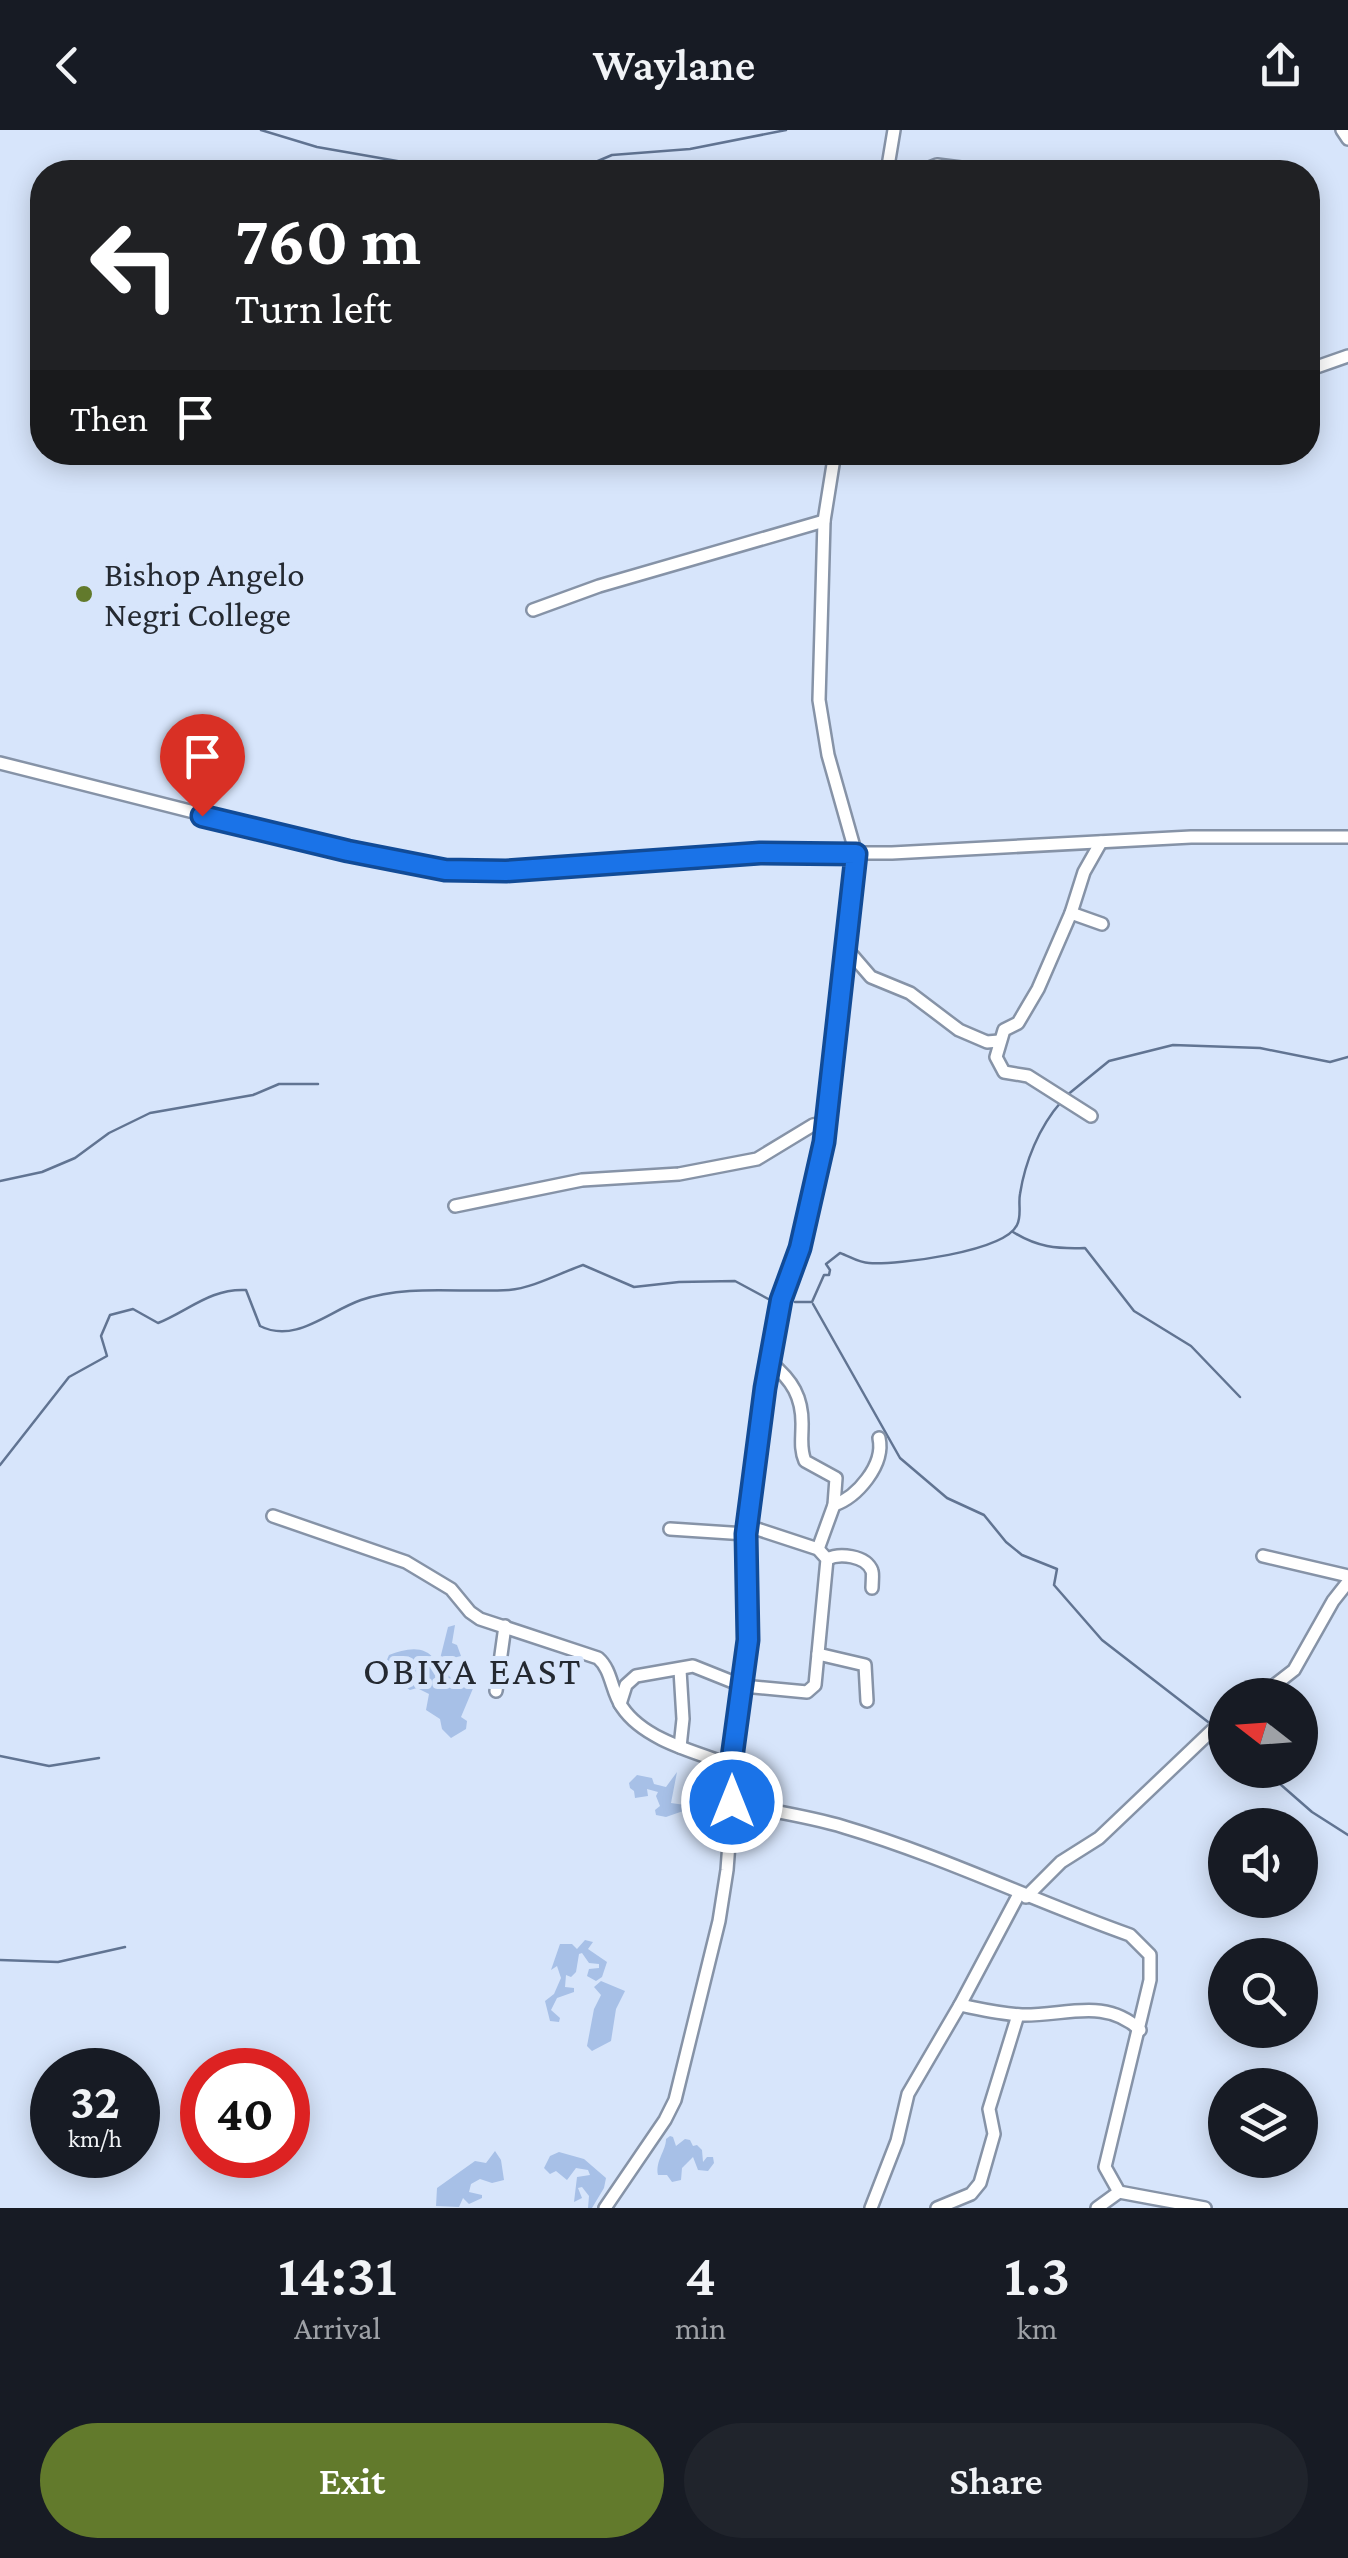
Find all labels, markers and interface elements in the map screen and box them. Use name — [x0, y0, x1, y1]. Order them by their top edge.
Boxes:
icon: back — [40, 38, 95, 93]
icon: share — [1253, 38, 1308, 93]
text: Waylane — [593, 40, 755, 90]
icon: left — [70, 200, 200, 330]
text: 760 m — [235, 201, 421, 279]
text: Turn left — [235, 283, 392, 333]
icon: arrive — [168, 390, 223, 445]
text: Then — [70, 397, 148, 439]
place label: Bishop Angelo Negri College — [104, 555, 305, 634]
marker: Bishop Angelo Negri College — [73, 583, 95, 605]
pin — [160, 714, 245, 817]
icon: arrive — [175, 729, 230, 784]
district label: OBIYA EAST — [363, 1648, 583, 1693]
north arrow — [1208, 1678, 1318, 1788]
map controls — [1208, 1678, 1318, 2178]
position arrow — [680, 1750, 784, 1854]
button: sound — [1208, 1808, 1318, 1918]
button: search — [1208, 1938, 1318, 2048]
speed limit sign: 40 — [180, 2048, 310, 2178]
button: layers — [1208, 2068, 1318, 2178]
text: 32 — [70, 2073, 120, 2129]
text: km/h — [68, 2125, 122, 2152]
text: 14:31 — [278, 2241, 397, 2308]
text: 4 — [685, 2241, 716, 2308]
text: 1.3 — [1004, 2241, 1070, 2308]
text: Arrival — [294, 2310, 381, 2346]
text: min — [675, 2310, 726, 2346]
text: km — [1017, 2310, 1058, 2346]
button: Exit — [40, 2423, 664, 2538]
button: Share — [684, 2423, 1308, 2538]

